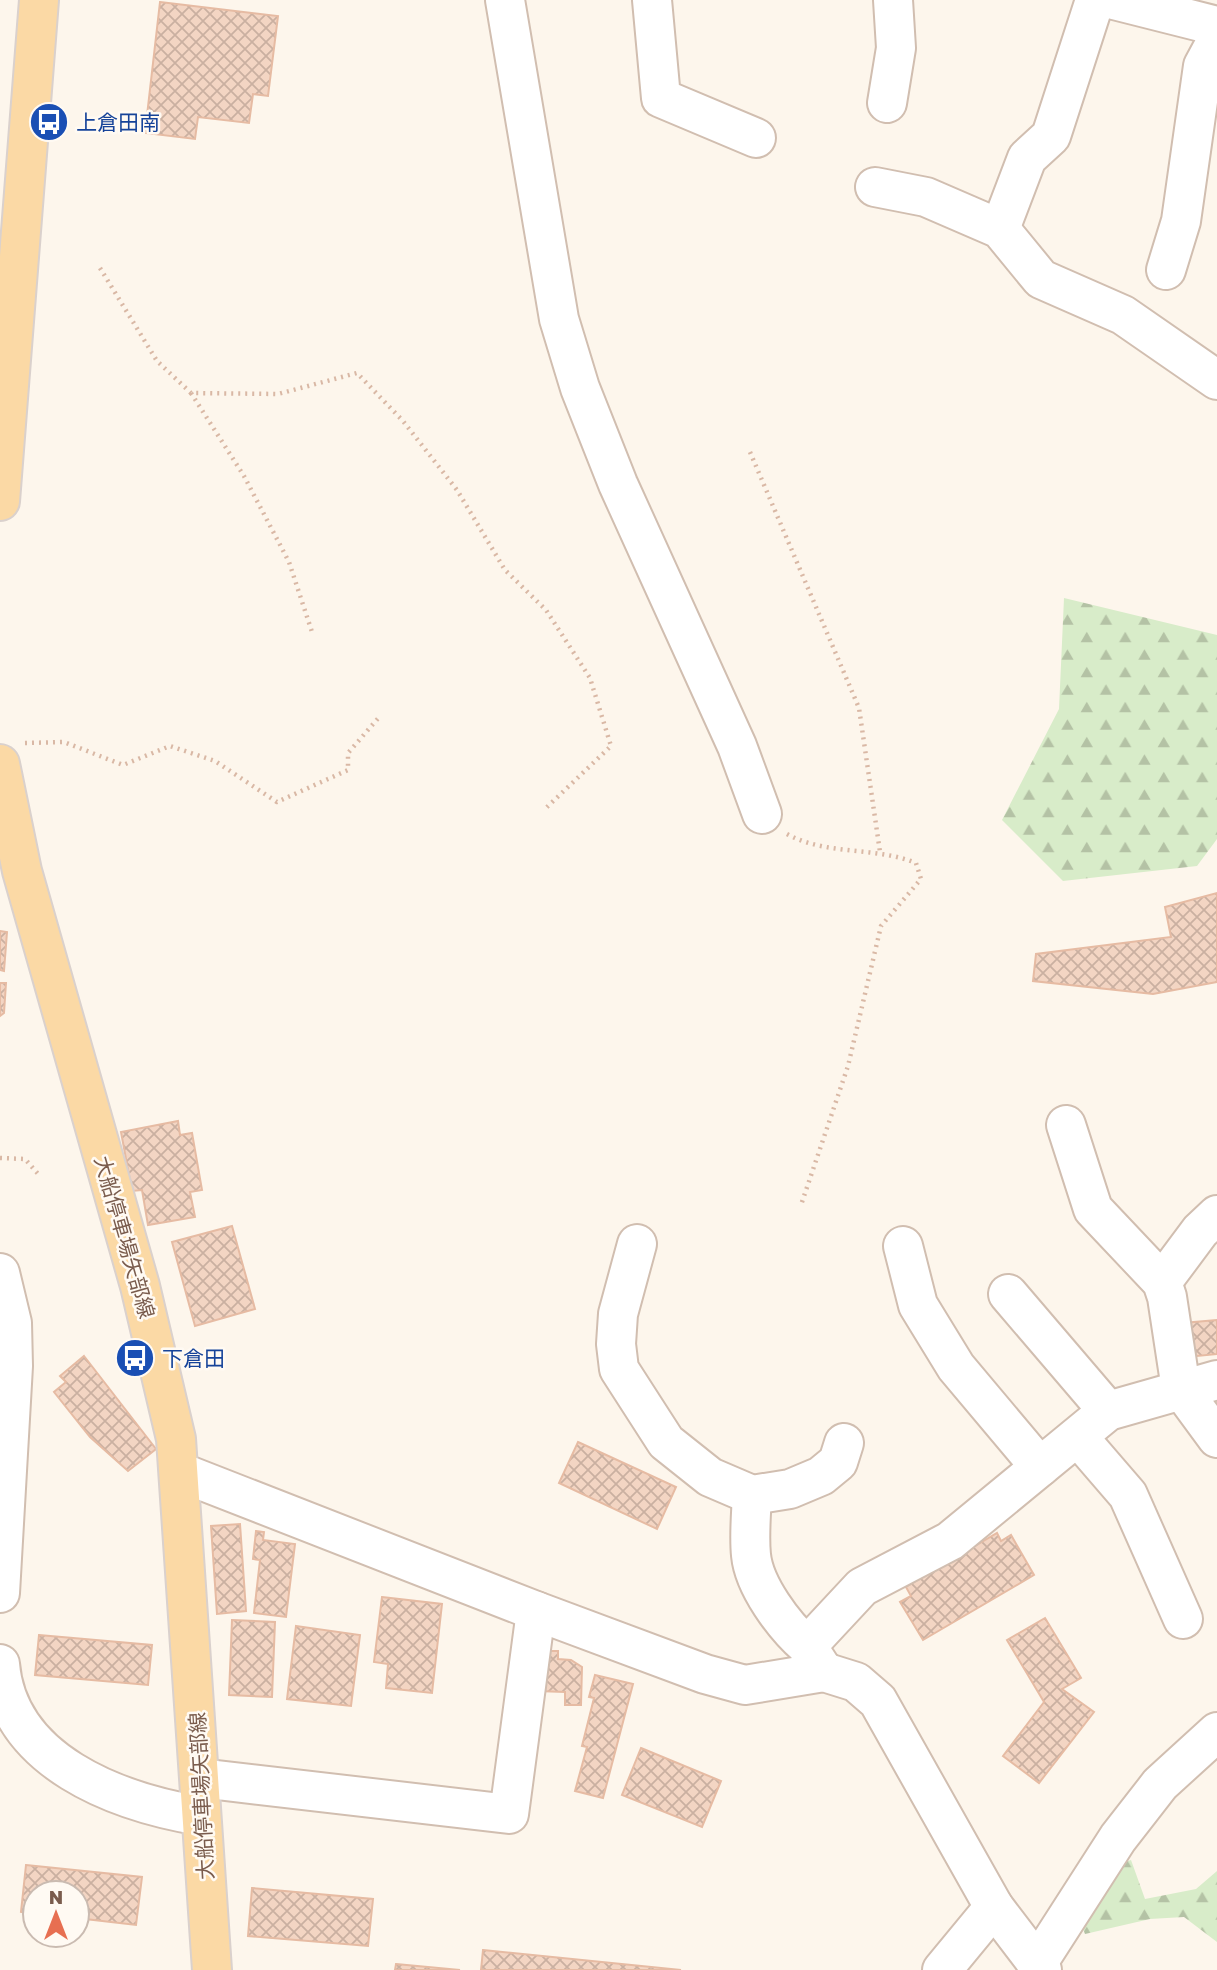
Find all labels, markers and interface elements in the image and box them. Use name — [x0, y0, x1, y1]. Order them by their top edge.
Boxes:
bus stop icon: 上倉田南 — [28, 101, 70, 143]
place label: 上倉田南 — [76, 109, 160, 135]
street label: 大船停車場矢部線 — [89, 1153, 161, 1321]
bus stop icon: 下倉田 — [114, 1337, 156, 1379]
place label: 下倉田 — [162, 1345, 225, 1371]
street label: 大船停車場矢部線 — [184, 1711, 218, 1881]
north arrow — [21, 1879, 91, 1949]
text: N — [49, 1885, 63, 1908]

